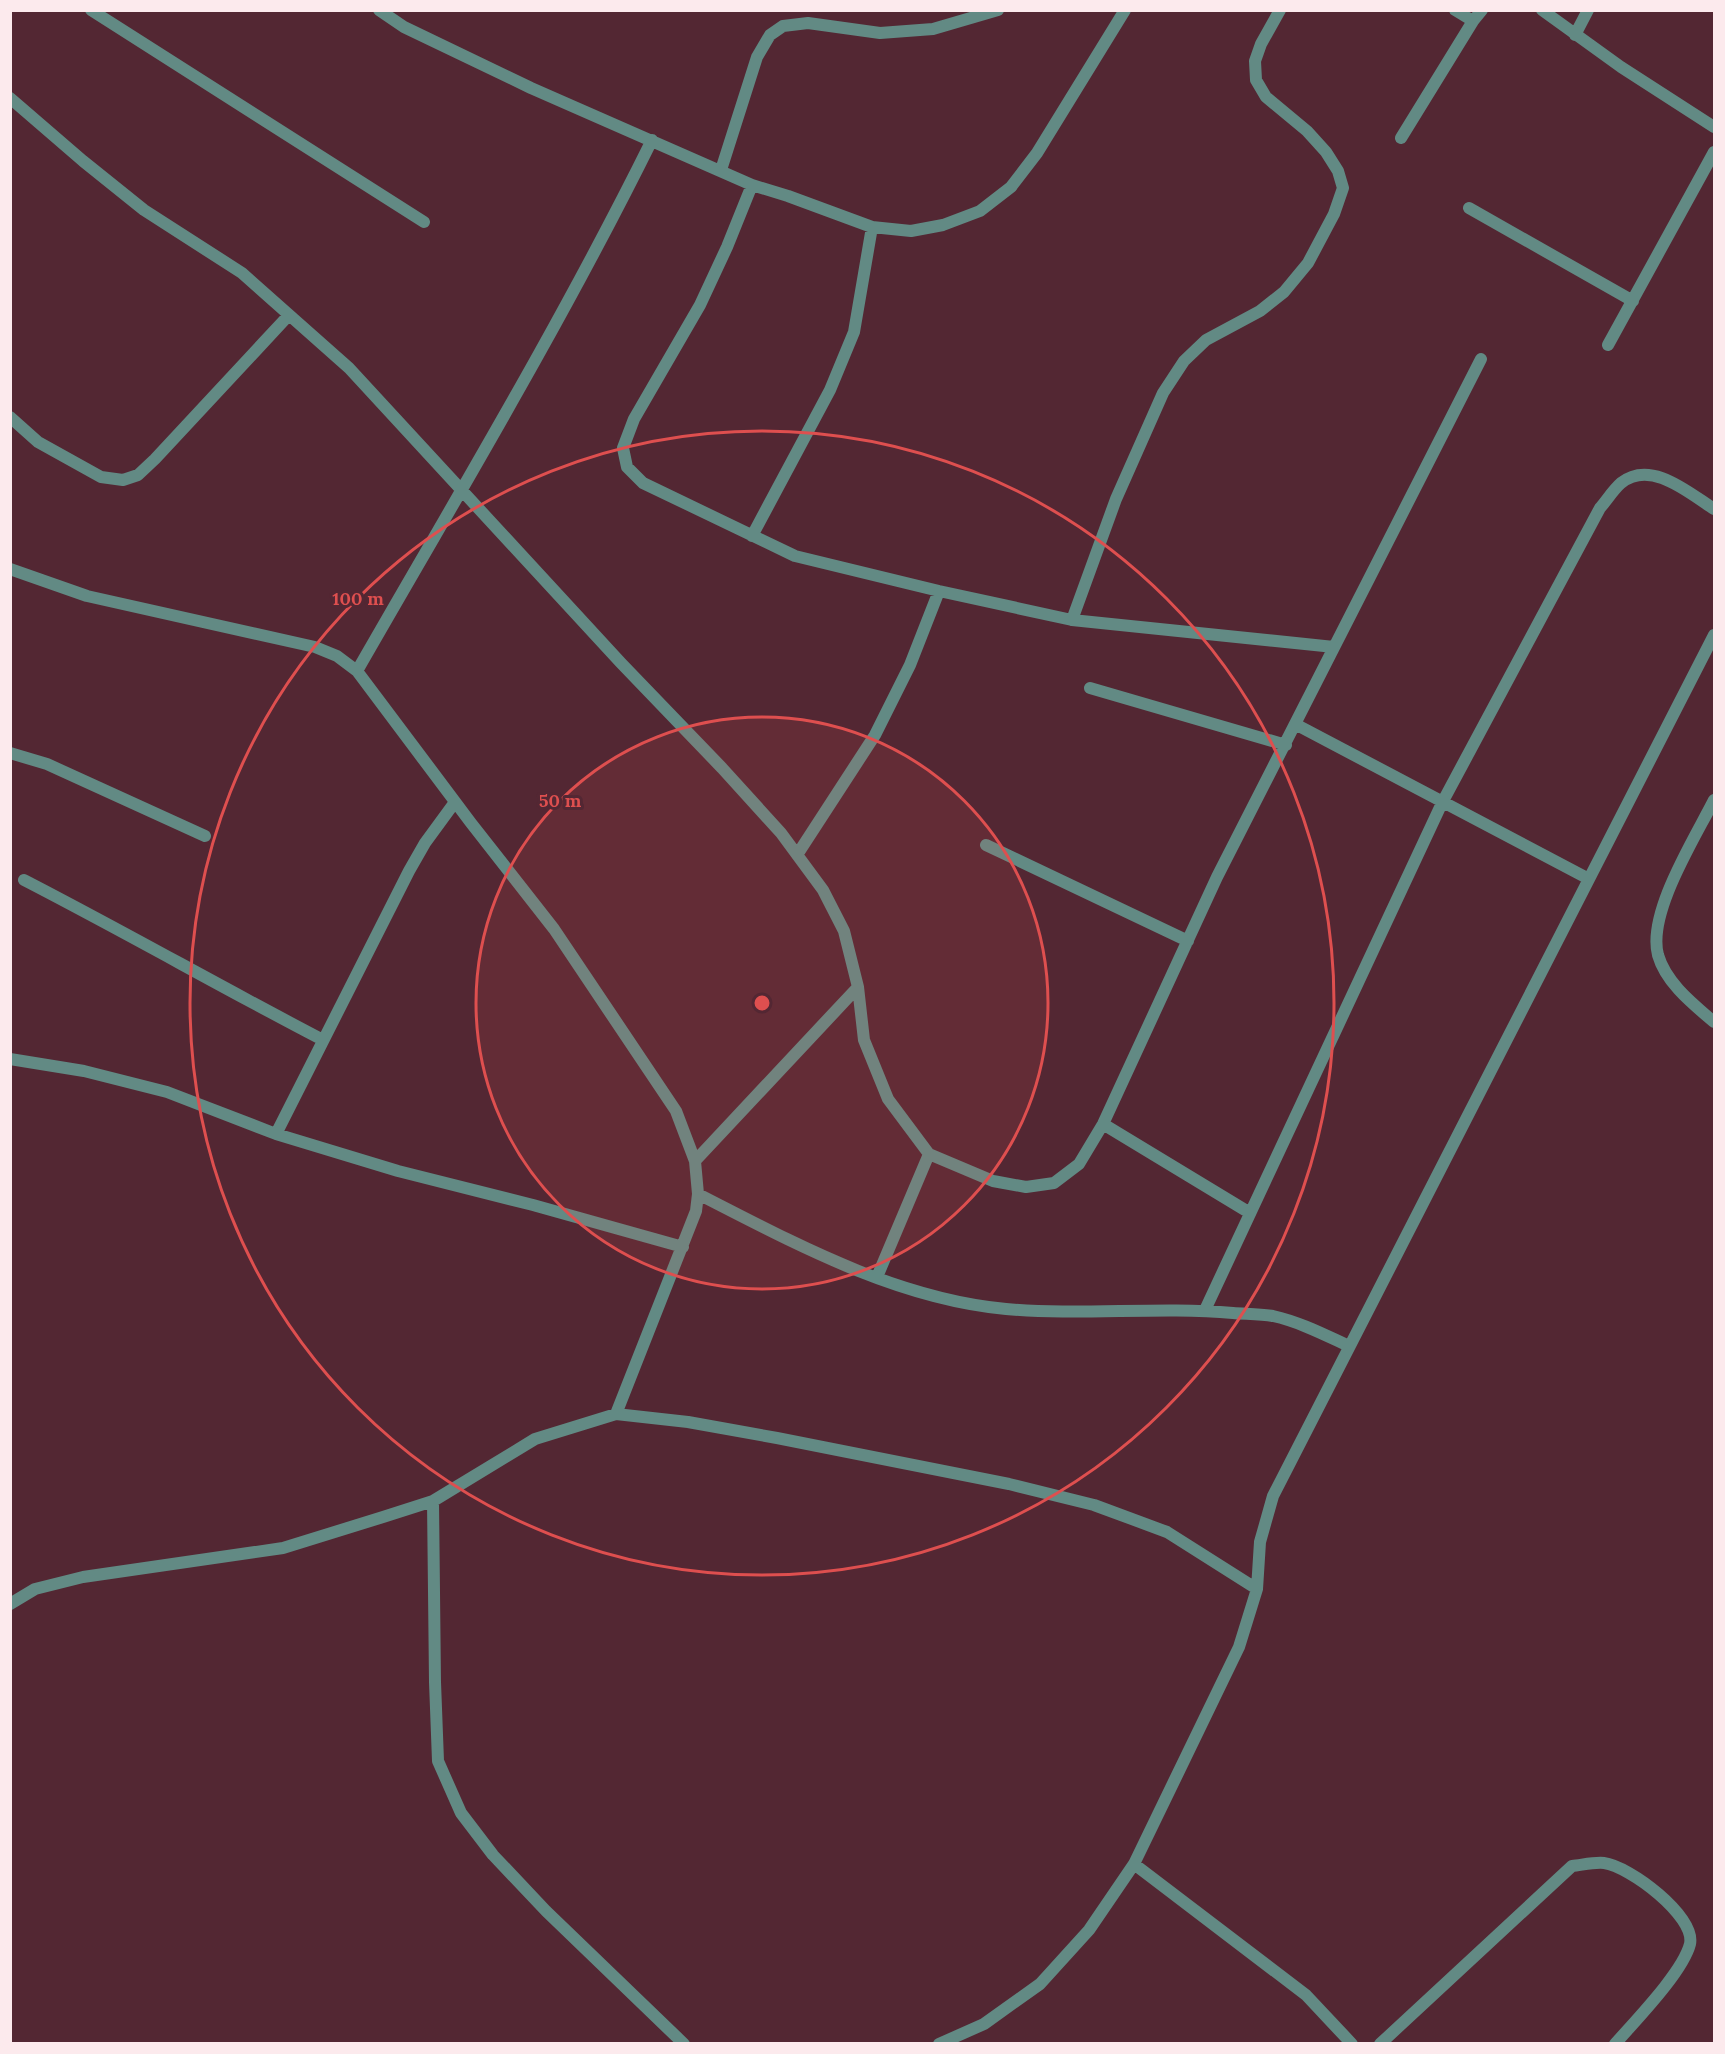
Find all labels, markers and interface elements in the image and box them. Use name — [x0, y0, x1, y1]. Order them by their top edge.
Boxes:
text: 100 m — [332, 587, 384, 610]
text: 50 m — [539, 789, 582, 812]
centre of rings — [752, 993, 772, 1013]

